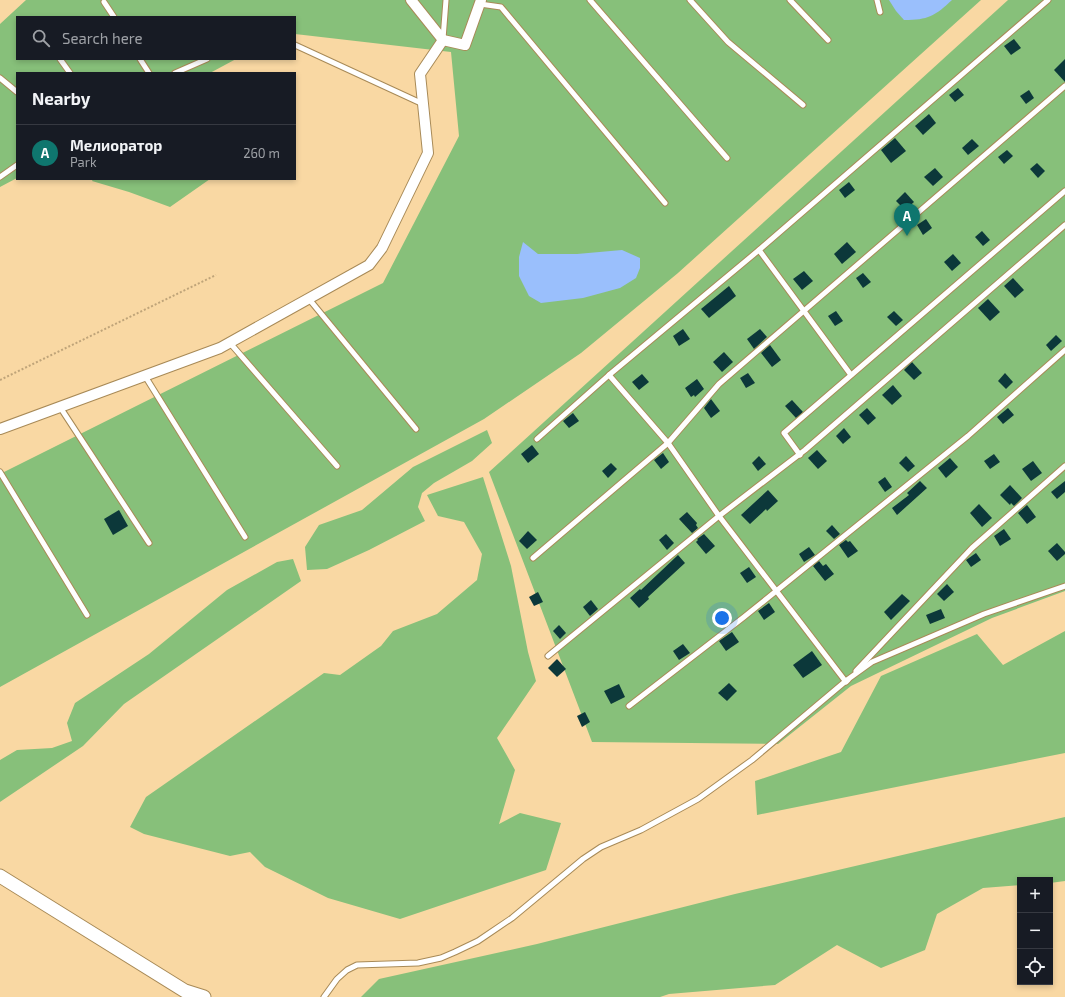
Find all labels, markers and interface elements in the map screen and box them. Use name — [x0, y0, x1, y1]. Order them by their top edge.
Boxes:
search box — [16, 16, 296, 60]
icon: search — [30, 27, 52, 49]
text: Search here — [62, 29, 143, 47]
text: Nearby — [32, 88, 90, 108]
text: Мелиоратор — [70, 136, 162, 154]
text: A — [41, 145, 49, 161]
text: 260 m — [243, 145, 280, 161]
text: Park — [70, 154, 97, 170]
pin: A — [894, 203, 920, 236]
your location — [712, 608, 732, 628]
map controls — [1017, 877, 1053, 985]
button: + — [1017, 877, 1053, 913]
button: − — [1017, 913, 1053, 949]
button: locate — [1017, 949, 1053, 985]

